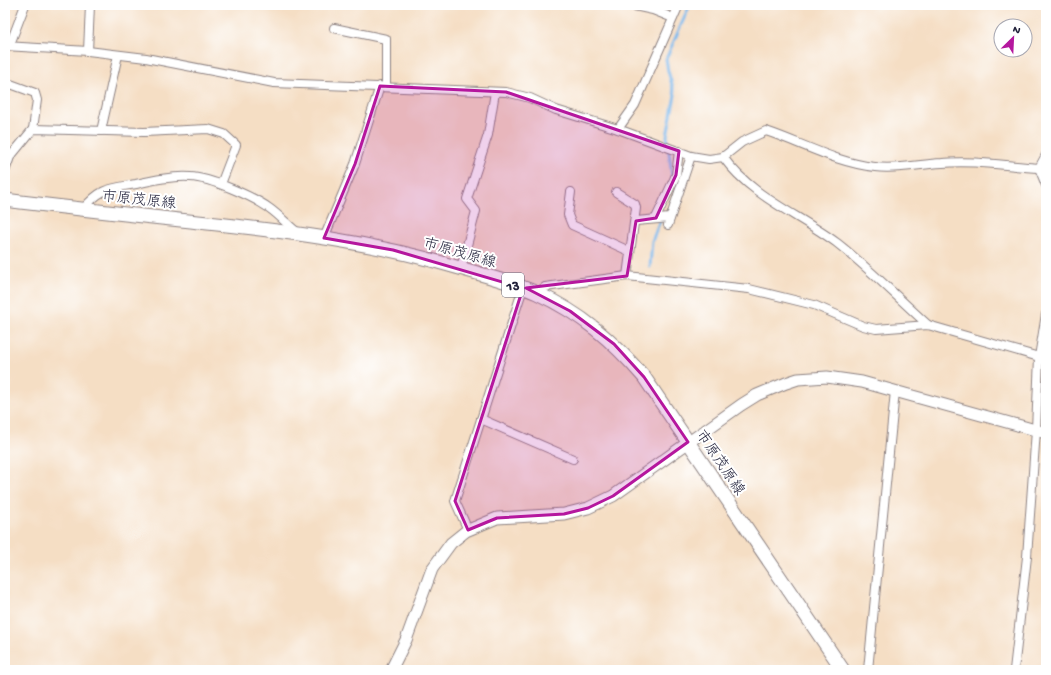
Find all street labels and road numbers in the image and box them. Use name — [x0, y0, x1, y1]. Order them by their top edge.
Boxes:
street label: 市原茂原線 — [101, 187, 177, 214]
street label: 市原茂原線 — [421, 234, 498, 273]
road number: 13 — [502, 273, 524, 297]
street label: 市原茂原線 — [691, 426, 749, 499]

